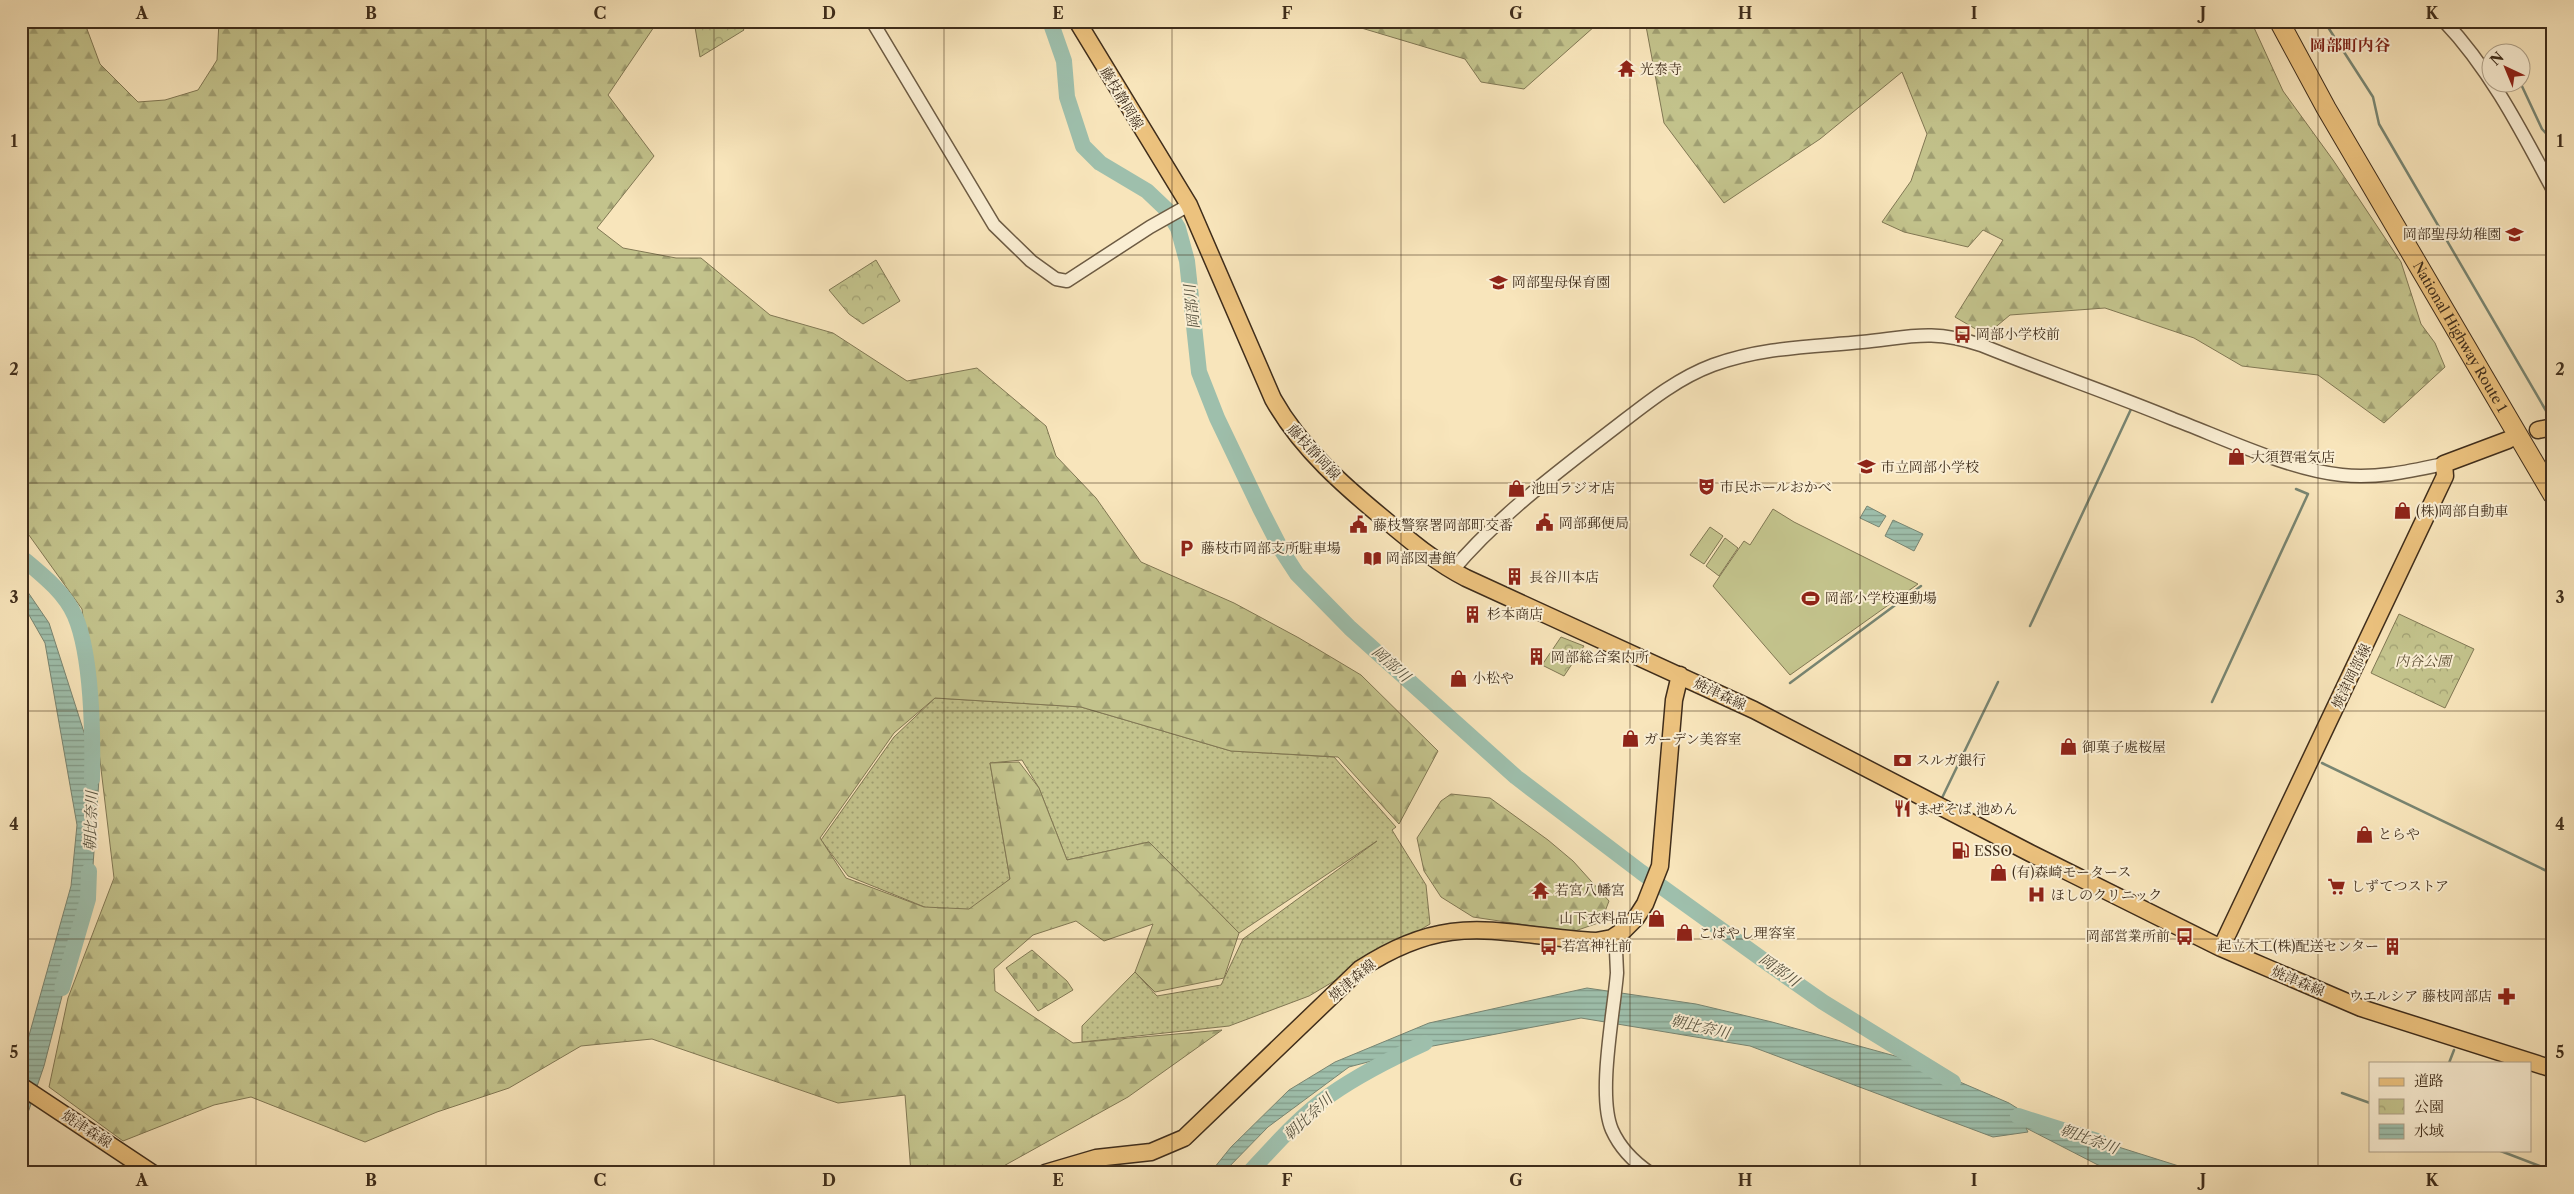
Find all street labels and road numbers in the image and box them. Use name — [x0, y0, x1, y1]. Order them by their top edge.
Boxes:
street label: 藤枝静岡線 — [1096, 63, 1148, 133]
street label: National Highway Route 1 — [2409, 258, 2511, 415]
street label: 藤枝静岡線 — [1284, 420, 1344, 484]
street label: 焼津岡部線 — [2328, 641, 2374, 711]
street label: 焼津森線 — [1691, 674, 1749, 714]
street label: 焼津森線 — [1325, 955, 1379, 1005]
street label: 焼津森線 — [2269, 962, 2327, 1000]
street label: 焼津森線 — [59, 1106, 115, 1152]

